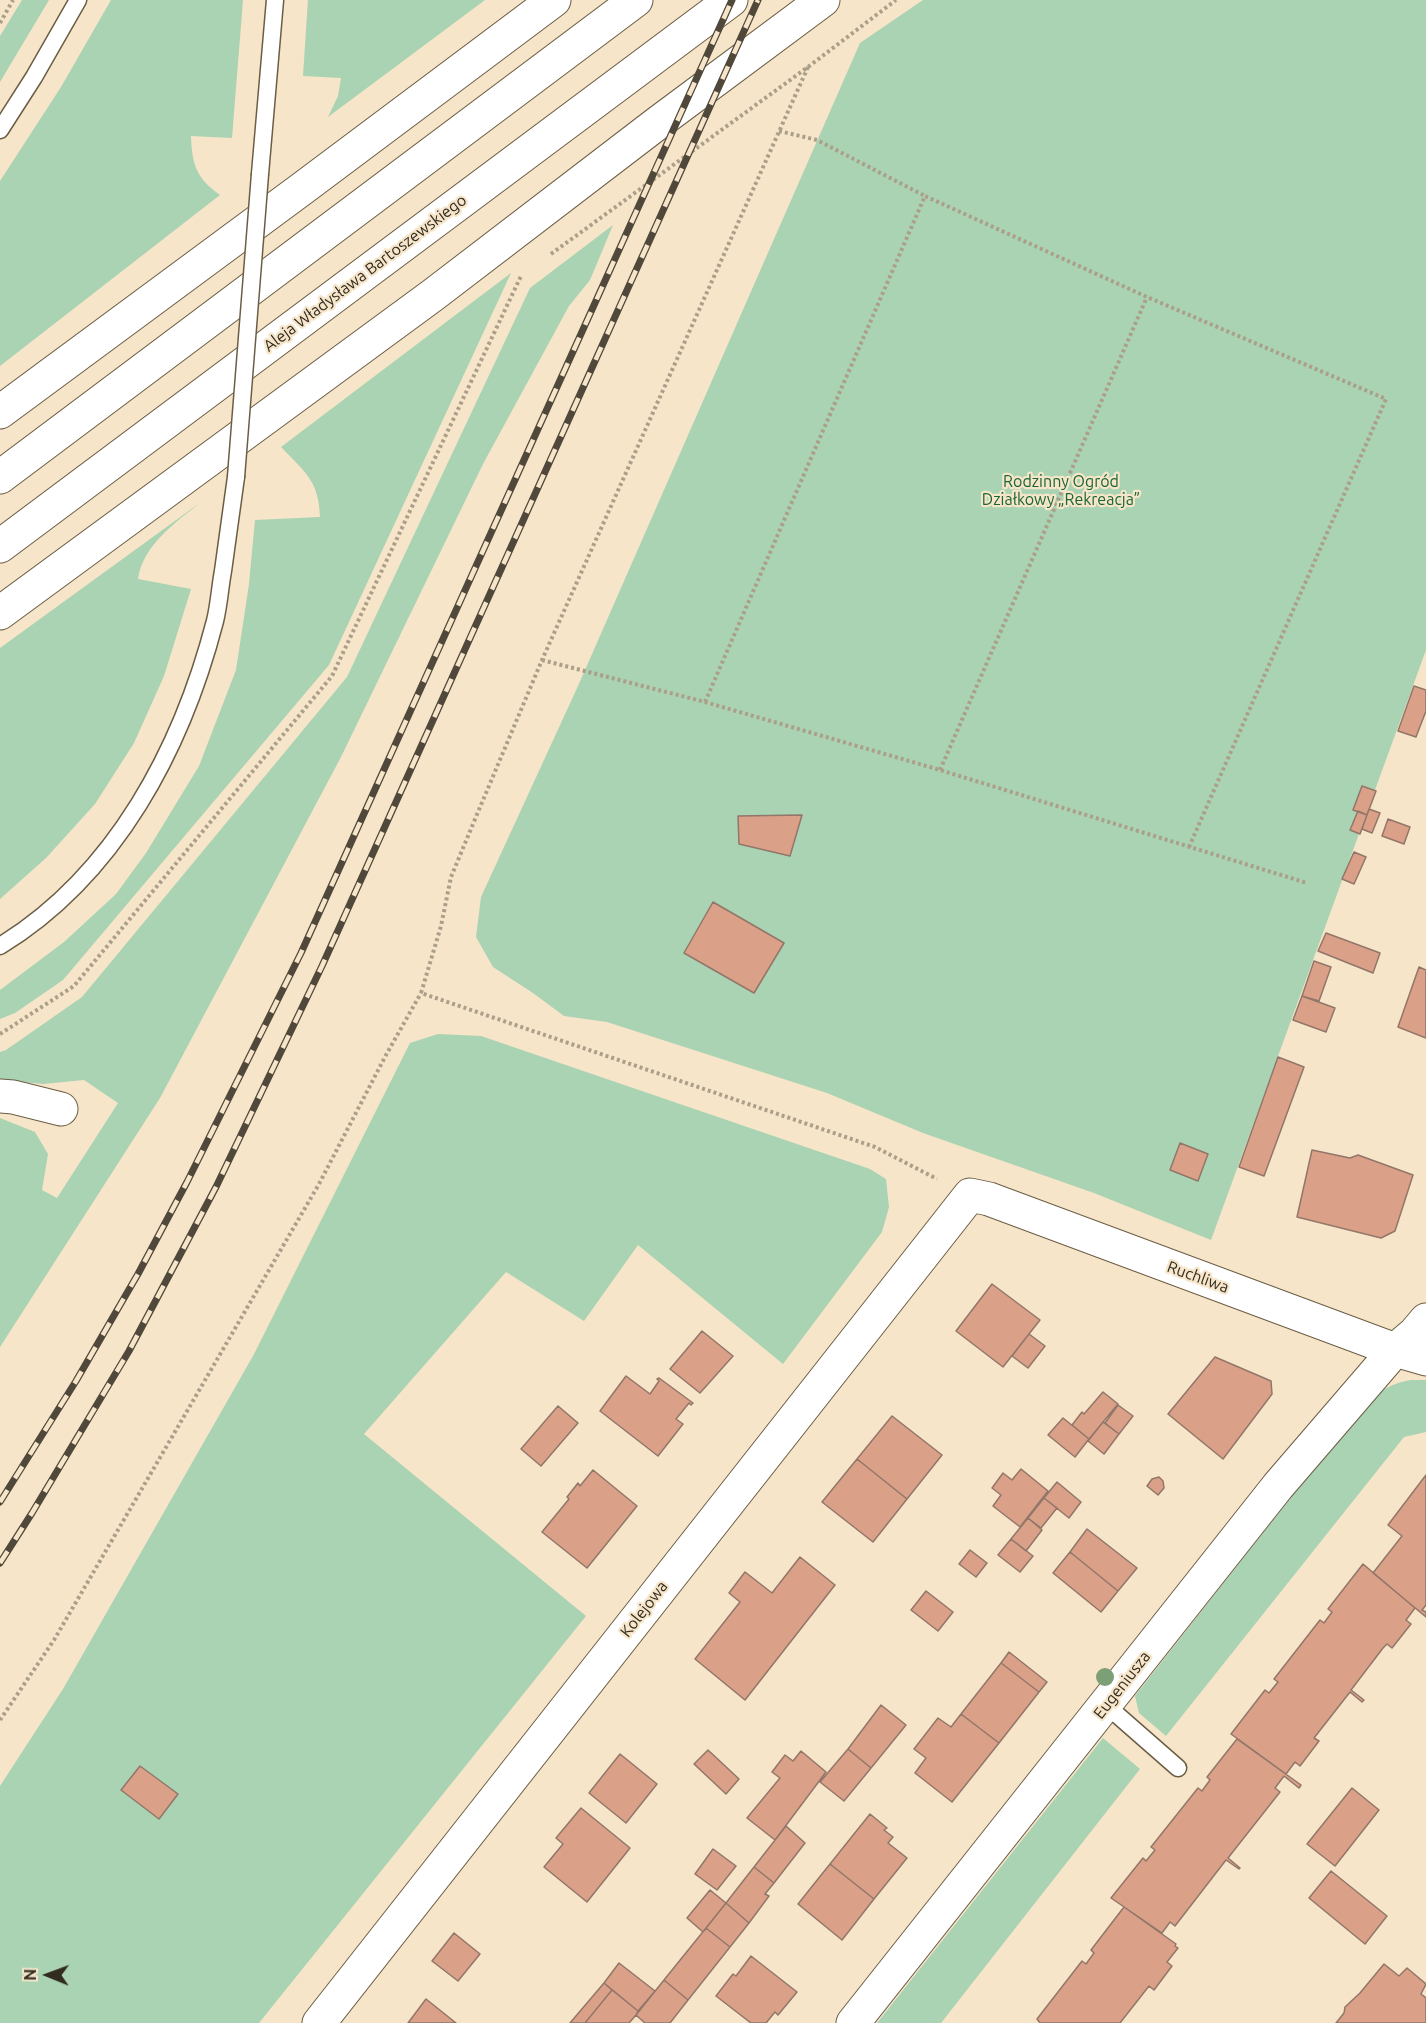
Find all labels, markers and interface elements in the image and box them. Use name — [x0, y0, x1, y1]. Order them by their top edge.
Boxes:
street label: Aleja Władysława Bartoszewskiego — [260, 190, 470, 356]
park label: Rodzinny Ogród Działkowy „Rekreacja” — [982, 472, 1140, 510]
street label: Ruchliwa — [1164, 1257, 1232, 1297]
street label: Kolejowa — [616, 1577, 672, 1641]
street label: Eugeniusza — [1090, 1647, 1154, 1723]
north arrow — [18, 1945, 78, 2005]
text: N — [21, 1969, 39, 1981]

